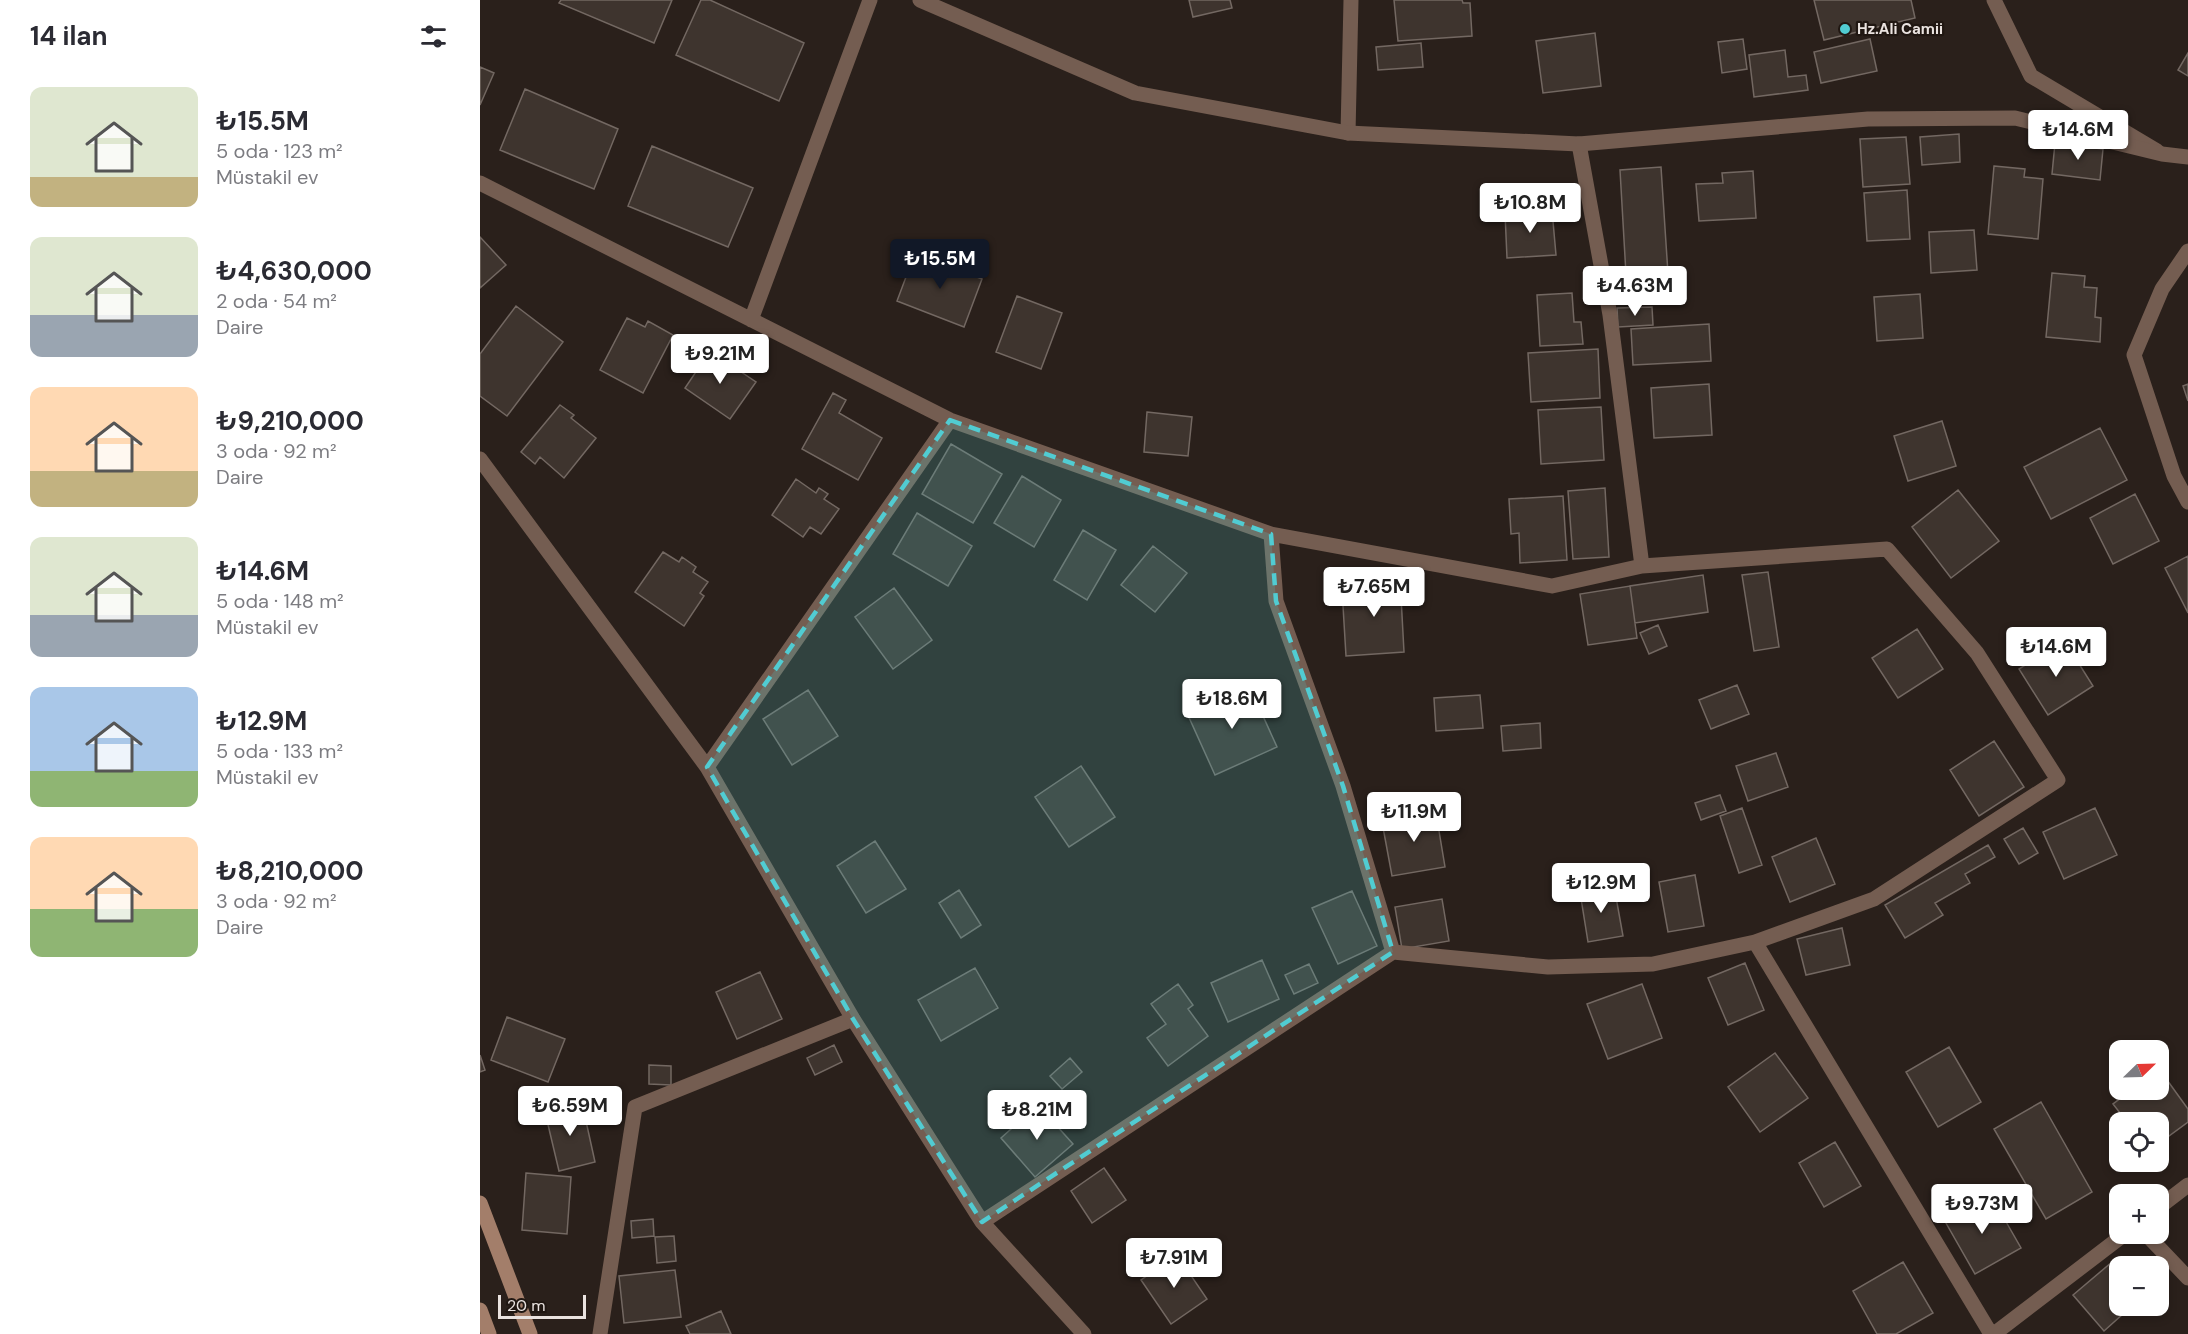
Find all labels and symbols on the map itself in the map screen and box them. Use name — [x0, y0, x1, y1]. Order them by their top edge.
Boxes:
place label: Hz.Ali Camii — [1857, 19, 1943, 39]
marker: Hz.Ali Camii — [1838, 22, 1852, 36]
pin: ₺14.6M — [2029, 110, 2127, 161]
pin: ₺10.8M — [1481, 183, 1579, 234]
pin: ₺15.5M — [891, 239, 989, 290]
pin: ₺4.63M — [1586, 266, 1684, 317]
pin: ₺9.21M — [671, 334, 769, 385]
pin: ₺7.65M — [1325, 567, 1423, 618]
pin: ₺14.6M — [2007, 627, 2105, 678]
pin: ₺18.6M — [1183, 679, 1281, 730]
pin: ₺11.9M — [1365, 792, 1463, 843]
pin: ₺12.9M — [1552, 863, 1650, 914]
north arrow — [2109, 1040, 2169, 1100]
pin: ₺6.59M — [521, 1086, 619, 1137]
pin: ₺8.21M — [988, 1090, 1086, 1141]
pin: ₺9.73M — [1933, 1184, 2031, 1235]
pin: ₺7.91M — [1125, 1238, 1223, 1289]
scale bar — [498, 1292, 586, 1320]

